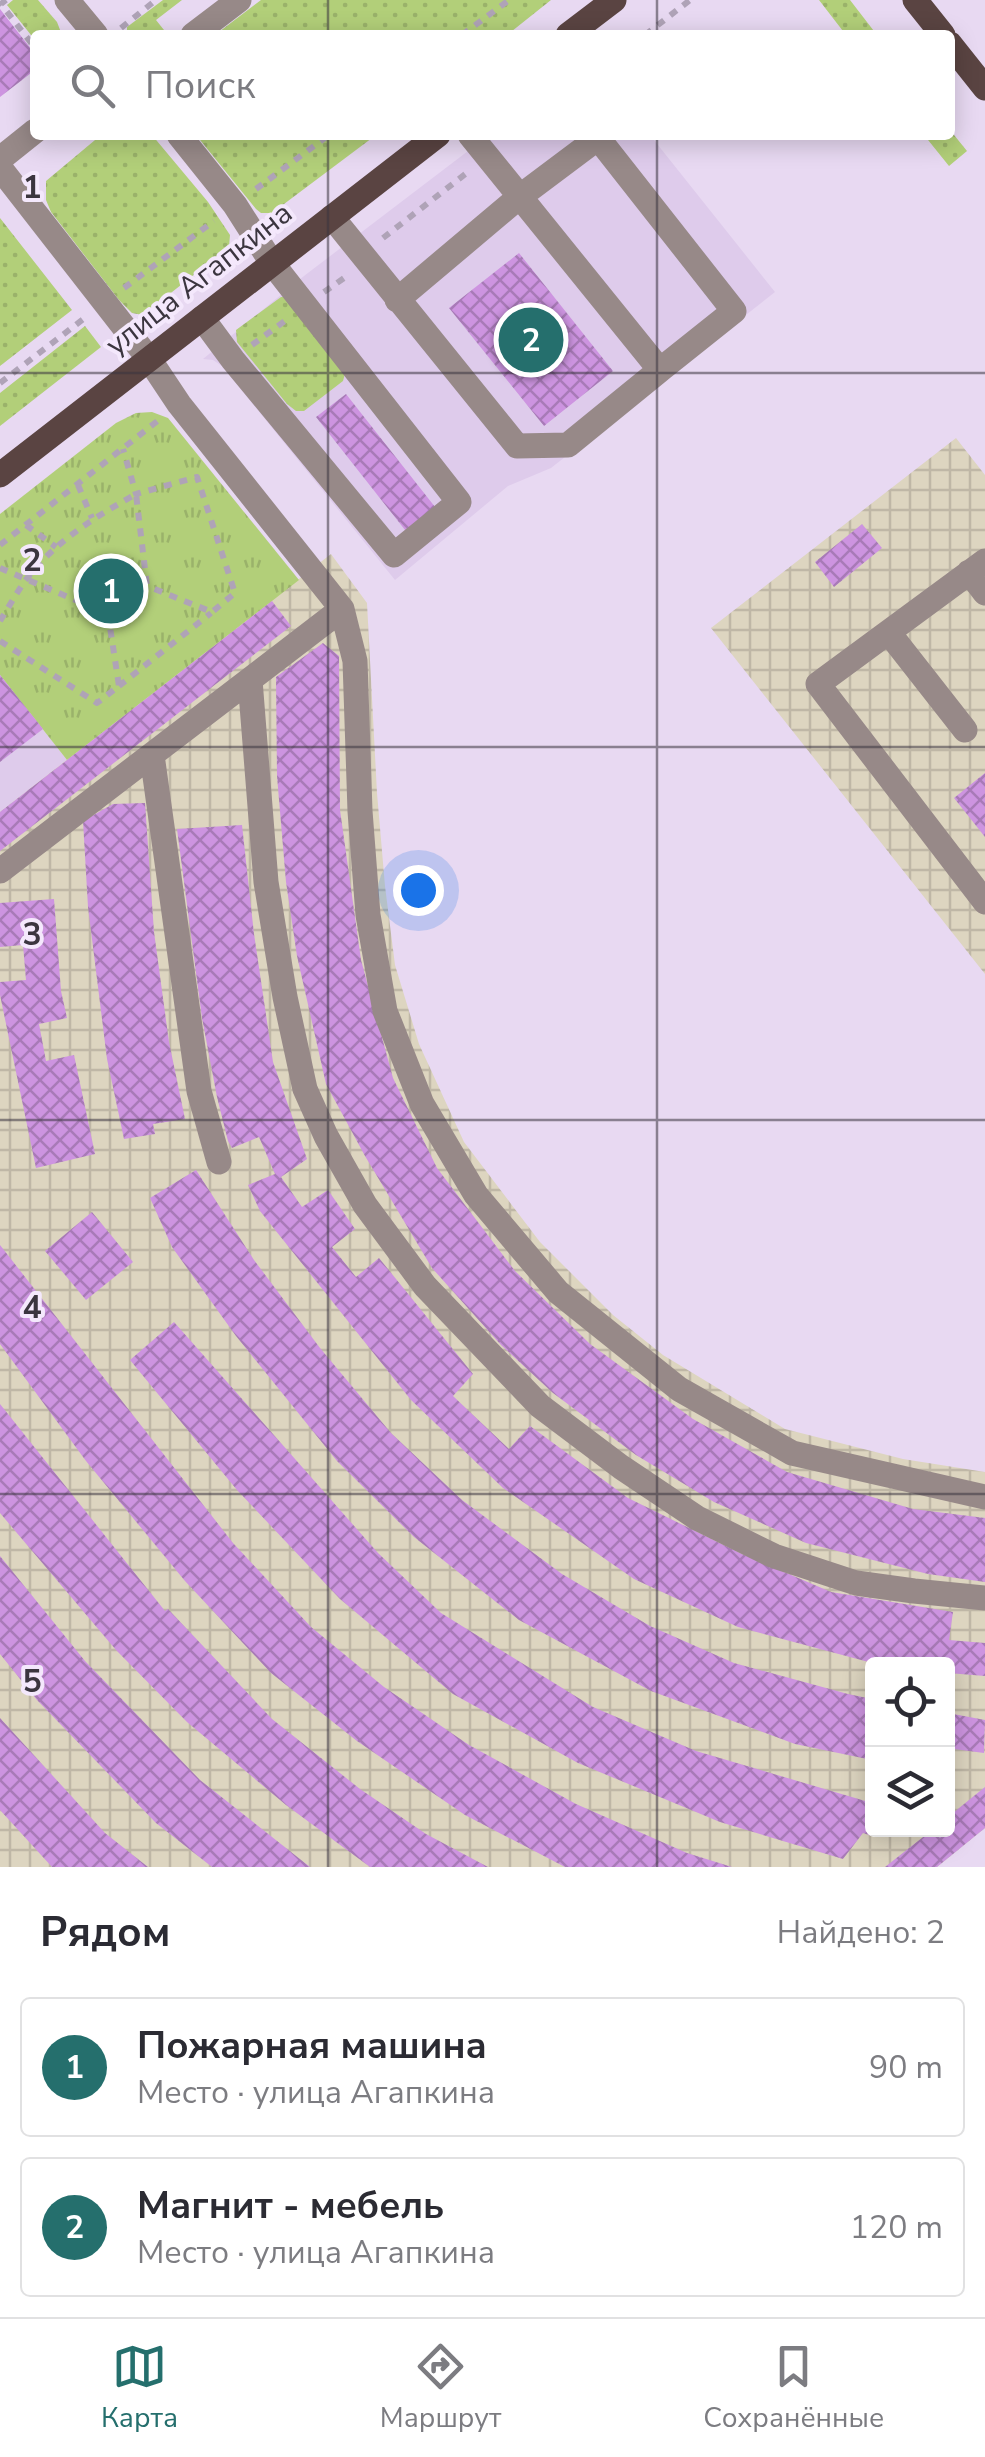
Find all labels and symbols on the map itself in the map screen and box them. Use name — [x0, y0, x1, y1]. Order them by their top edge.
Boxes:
text: 1 — [22, 166, 42, 209]
street label: улица Агапкина — [97, 193, 301, 365]
pin: 2 — [498, 302, 564, 378]
text: 2 — [22, 539, 42, 582]
pin: 1 — [78, 554, 144, 628]
your location — [393, 865, 444, 916]
text: 3 — [22, 913, 42, 956]
text: 4 — [22, 1286, 42, 1329]
text: 5 — [22, 1660, 42, 1703]

